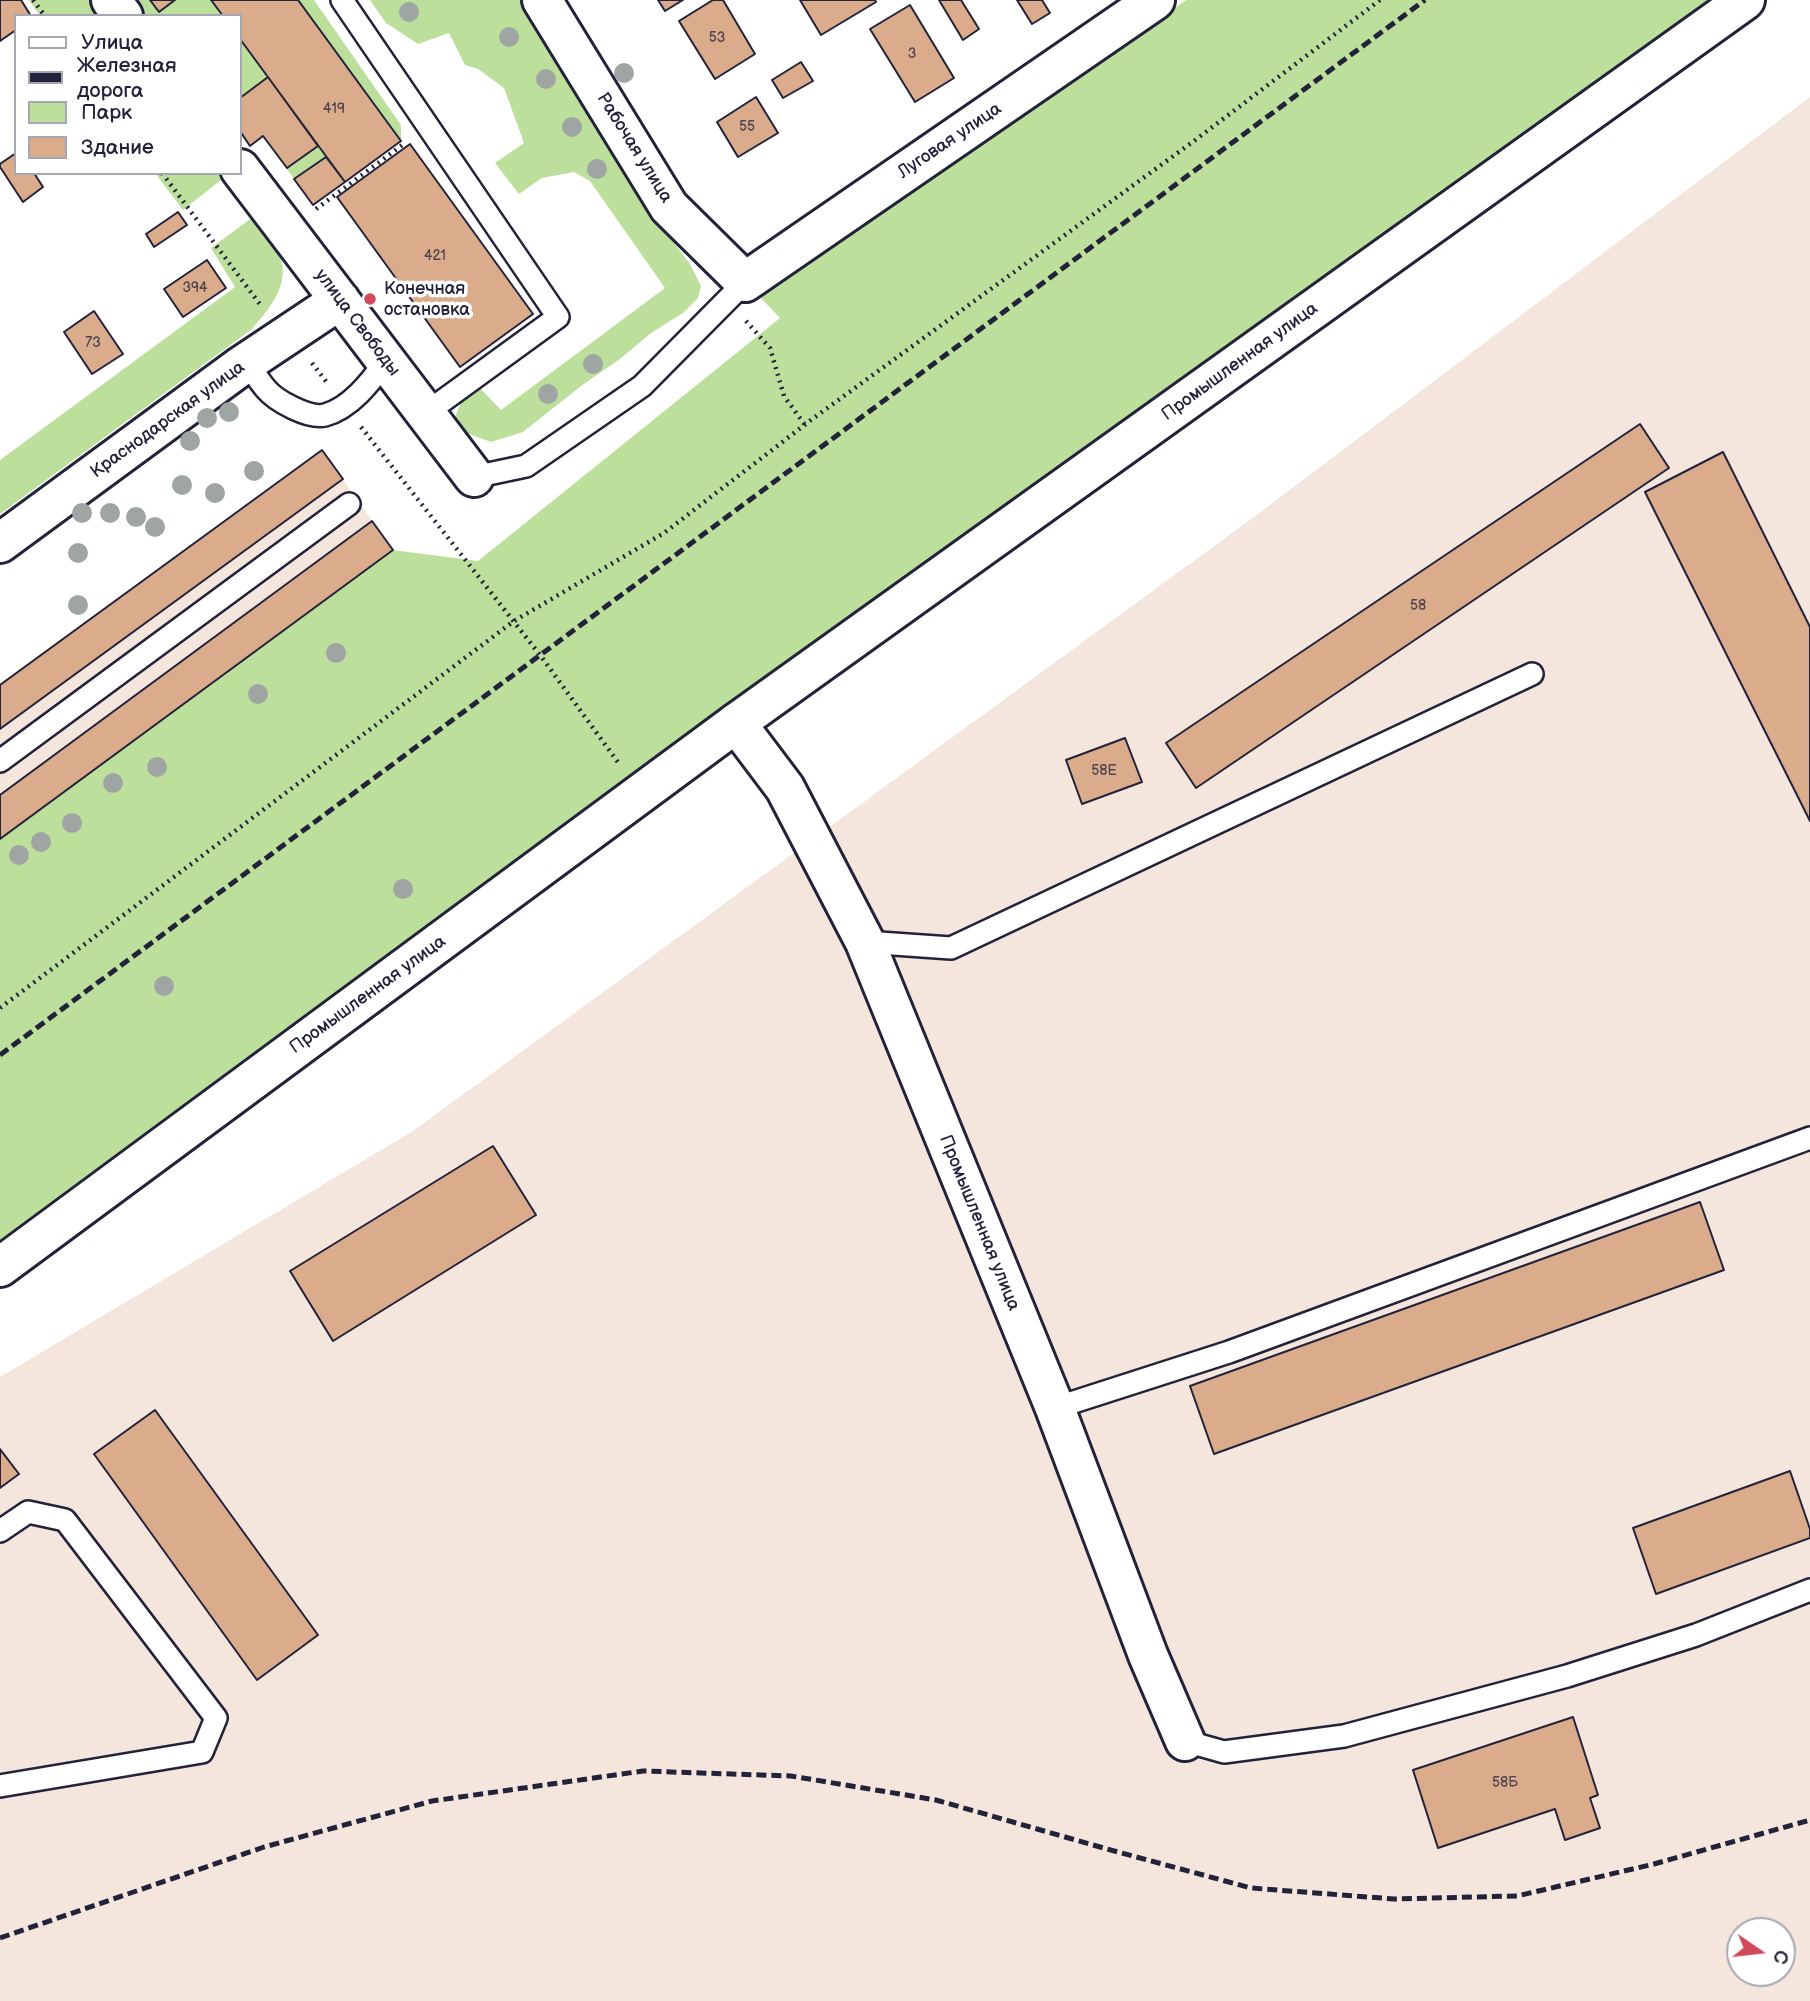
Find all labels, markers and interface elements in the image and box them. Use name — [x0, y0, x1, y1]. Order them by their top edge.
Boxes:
legend — [14, 14, 242, 175]
text: Улица — [81, 30, 143, 55]
house number: 53 — [709, 30, 725, 46]
house number: 3 — [908, 46, 916, 62]
text: Железная дорога — [77, 53, 177, 103]
street label: Рабочая улица — [591, 89, 677, 207]
street label: Луговая улица — [894, 98, 1006, 184]
text: Парк — [81, 100, 132, 125]
house number: 419 — [323, 101, 345, 117]
house number: 55 — [739, 119, 755, 135]
text: Здание — [81, 135, 154, 160]
house number: 421 — [424, 248, 446, 264]
street label: улица Свободы — [310, 265, 404, 381]
place label: Конечная остановка — [384, 278, 470, 320]
house number: 394 — [182, 280, 208, 296]
marker: Конечная остановка — [362, 291, 378, 307]
street label: Промышленная улица — [1158, 298, 1322, 426]
house number: 73 — [85, 335, 101, 351]
street label: Краснодарская улица — [87, 357, 249, 483]
house number: 58 — [1410, 598, 1426, 614]
house number: 58Е — [1091, 763, 1117, 779]
street label: Промышленная улица — [286, 931, 450, 1059]
street label: Промышленная улица — [934, 1132, 1024, 1314]
house number: 58Б — [1492, 1775, 1518, 1791]
north arrow — [1726, 1917, 1796, 1987]
text: С — [1767, 1948, 1793, 1966]

